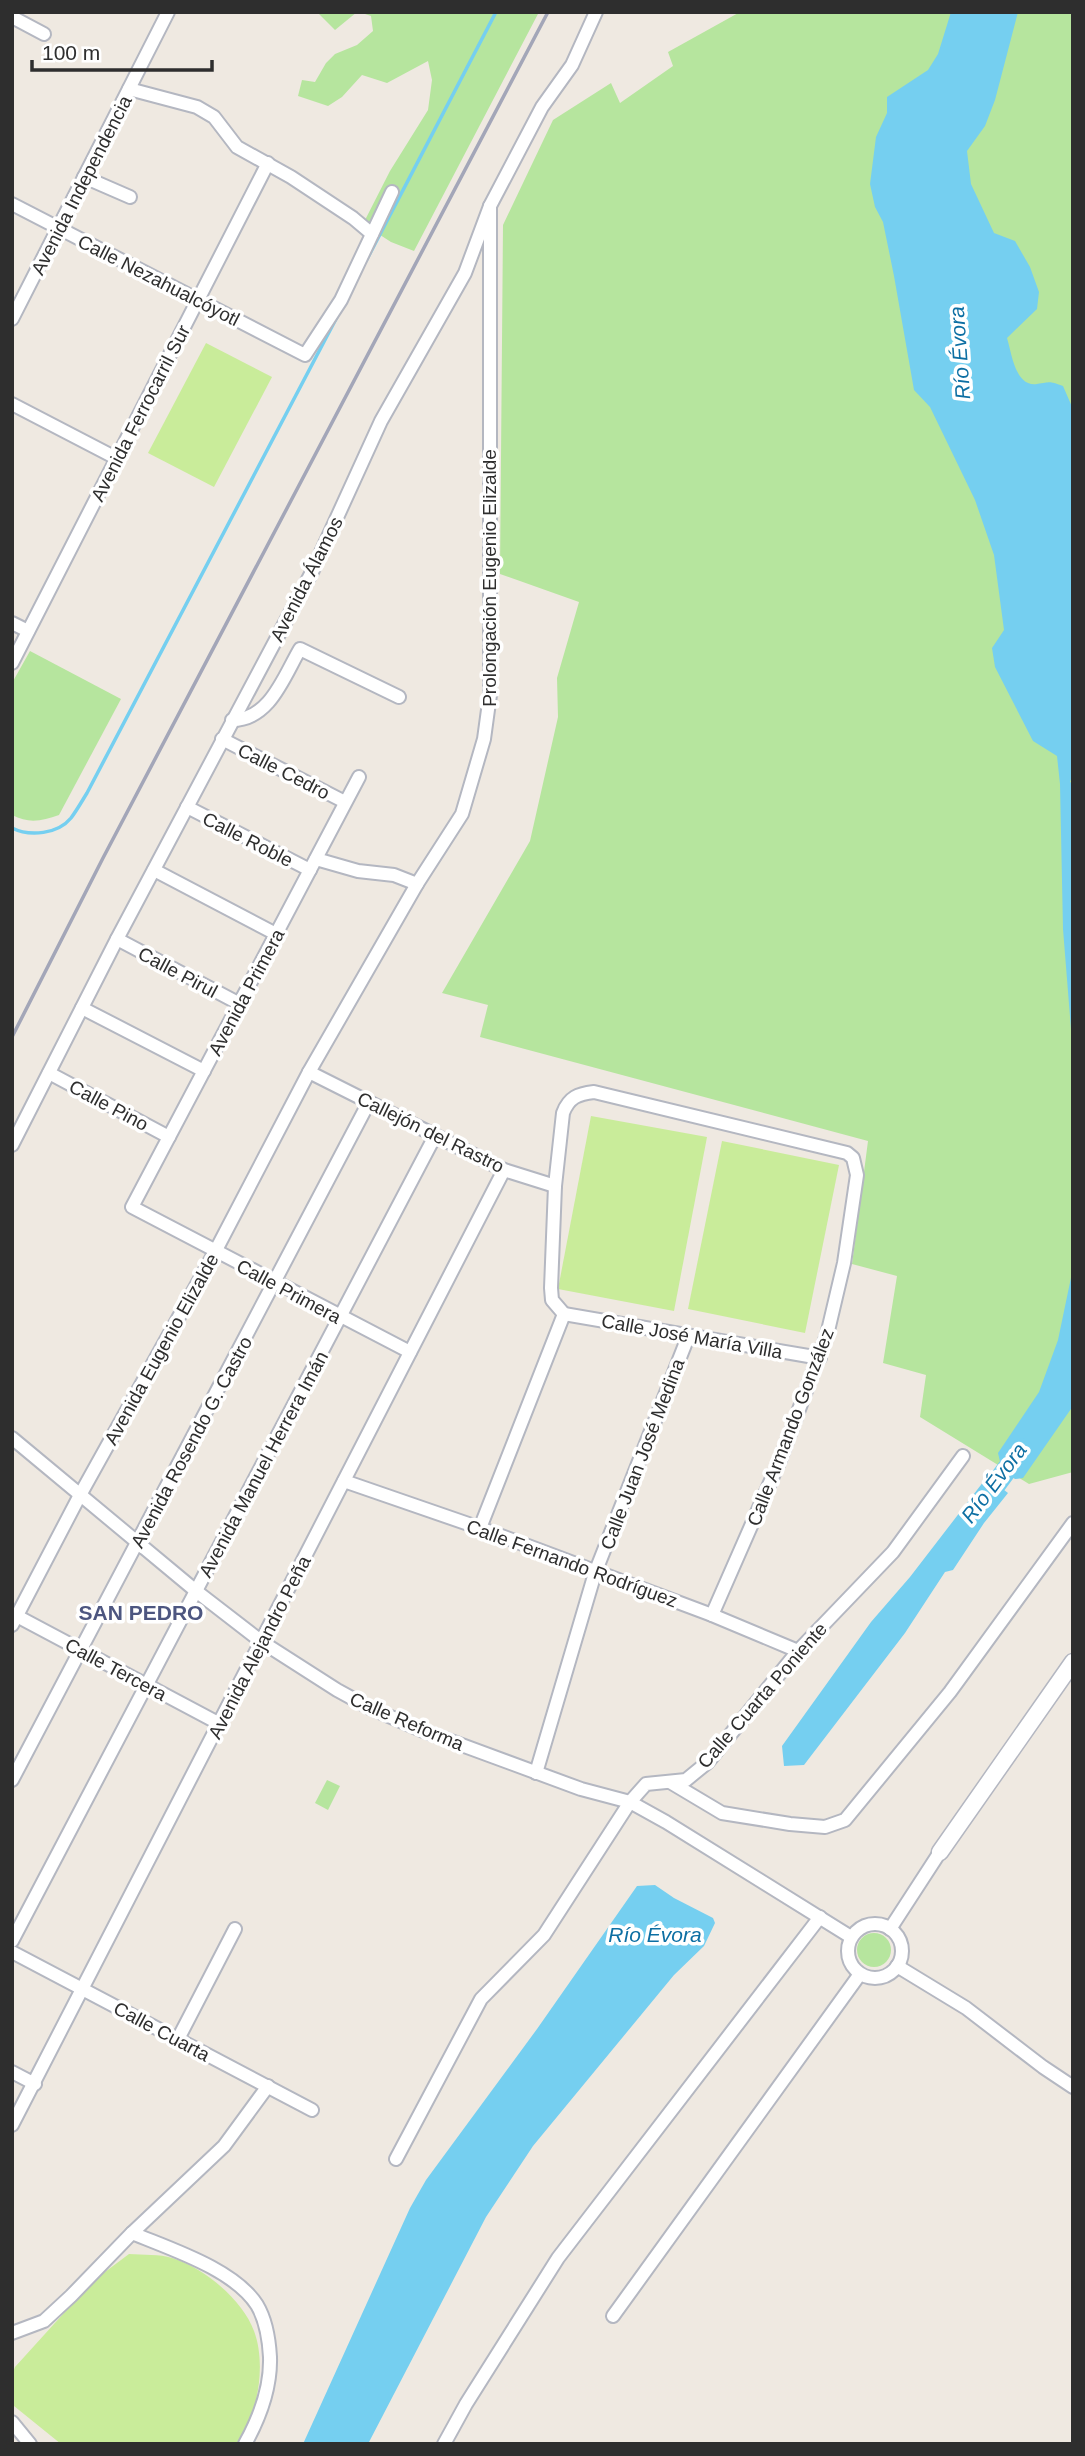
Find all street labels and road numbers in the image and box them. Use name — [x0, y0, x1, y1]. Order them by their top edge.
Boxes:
street label: Avenida Independencia — [27, 92, 136, 278]
street label: Calle Nezahualcóyotl — [74, 231, 243, 330]
street label: Avenida Ferrocarril Sur — [87, 321, 194, 505]
street label: Prolongación Eugenio Elizalde — [479, 449, 500, 707]
street label: Avenida Álamos — [266, 513, 347, 645]
street label: Calle Cedro — [234, 739, 333, 804]
street label: Calle Roble — [199, 808, 296, 871]
street label: Avenida Primera — [204, 925, 289, 1059]
street label: Calle Pirul — [135, 943, 221, 1002]
street label: Calle Pino — [66, 1076, 152, 1135]
street label: Callejón del Rastro — [354, 1088, 508, 1177]
street label: Avenida Eugenio Elizalde — [100, 1250, 223, 1448]
street label: Calle Primera — [233, 1255, 345, 1328]
street label: Calle José María Villa — [600, 1310, 784, 1363]
street label: Calle Armando González — [743, 1325, 838, 1529]
street label: Avenida Rosendo G. Castro — [127, 1333, 256, 1551]
street label: Avenida Manuel Herrera Imán — [195, 1348, 332, 1581]
street label: Calle Juan José Medina — [596, 1355, 689, 1553]
street label: Calle Fernando Rodríguez — [464, 1515, 680, 1611]
street label: Avenida Alejandro Peña — [204, 1552, 315, 1742]
street label: Calle Cuarta Poniente — [693, 1618, 831, 1772]
street label: Calle Tercera — [62, 1634, 170, 1705]
street label: Calle Reforma — [347, 1688, 467, 1755]
street label: Calle Cuarta — [110, 1997, 214, 2066]

